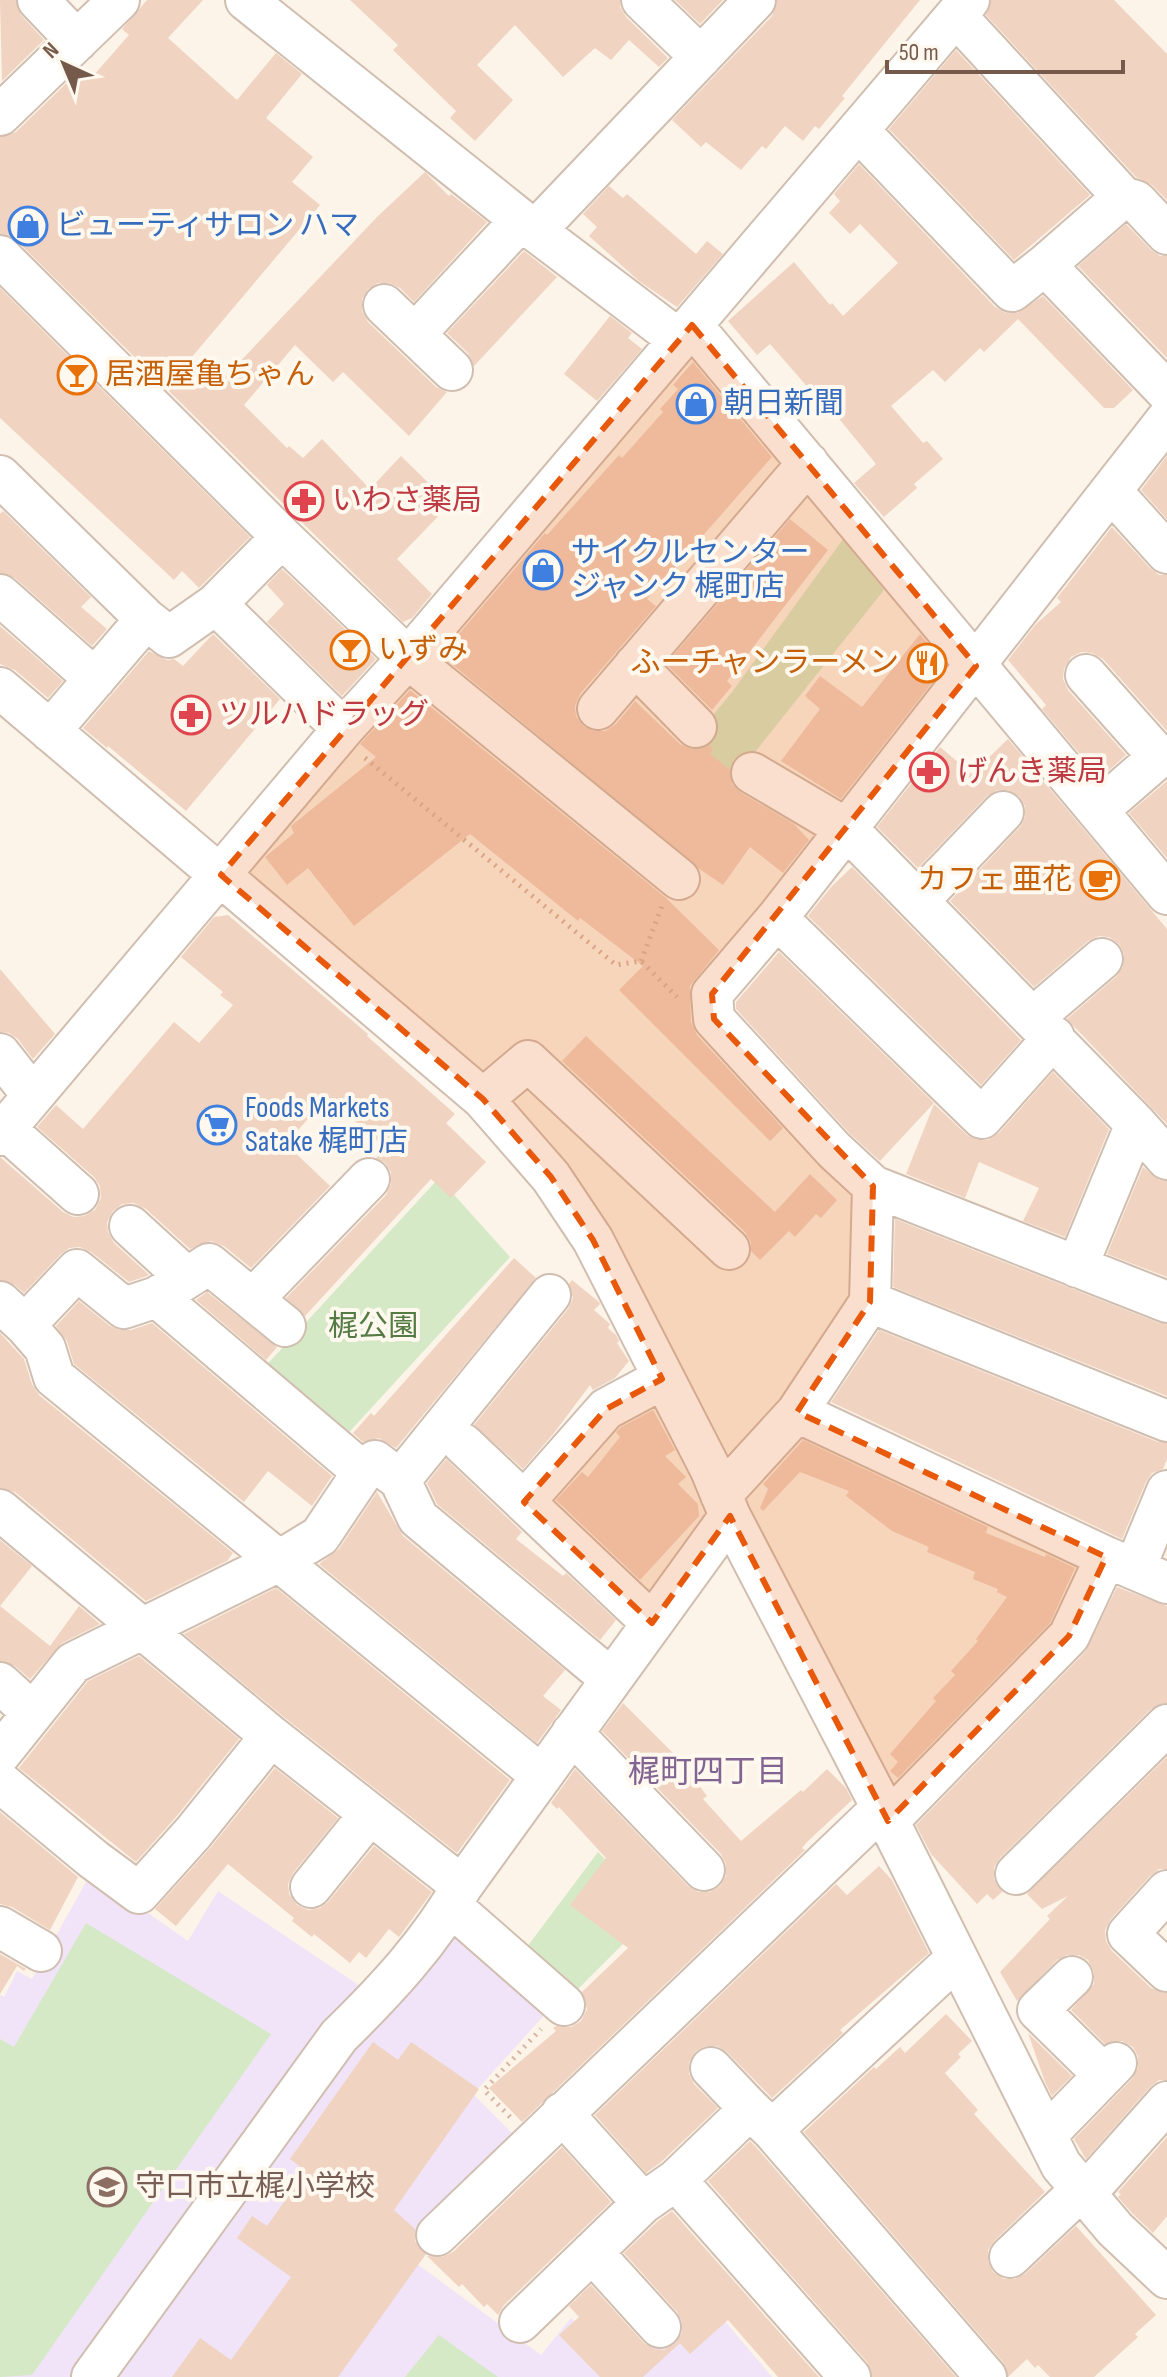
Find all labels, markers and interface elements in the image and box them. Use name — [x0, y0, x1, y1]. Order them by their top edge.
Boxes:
north arrow — [24, 24, 104, 104]
scale bar — [887, 24, 1123, 74]
text: N — [38, 37, 65, 64]
text: 50 m — [899, 38, 939, 67]
shop icon: ビューティサロン ハマ — [7, 205, 49, 247]
place label: ビューティサロン ハマ — [56, 208, 359, 244]
bar icon: 居酒屋亀ちゃん — [56, 354, 98, 396]
place label: 居酒屋亀ちゃん — [105, 357, 315, 393]
shop icon: 朝日新聞 — [675, 383, 717, 425]
place label: 朝日新聞 — [724, 386, 844, 422]
pharmacy icon: いわさ薬局 — [283, 480, 325, 522]
place label: いわさ薬局 — [332, 483, 482, 519]
place label: サイクルセンター ジャンク 梶町店 — [571, 535, 810, 605]
shop icon: サイクルセンター ジャンク 梶町店 — [522, 549, 564, 591]
bar icon: いずみ — [329, 629, 371, 671]
place label: いずみ — [378, 632, 468, 668]
restaurant icon: ふーチャンラーメン — [906, 642, 948, 684]
place label: ふーチャンラーメン — [631, 645, 899, 681]
pharmacy icon: ツルハドラッグ — [170, 694, 212, 736]
place label: ツルハドラッグ — [219, 697, 429, 733]
pharmacy icon: げんき薬局 — [908, 751, 950, 793]
place label: げんき薬局 — [957, 754, 1107, 790]
cafe icon: カフェ 亜花 — [1079, 859, 1121, 901]
place label: カフェ 亜花 — [917, 862, 1072, 898]
place label: Foods Markets Satake 梶町店 — [245, 1090, 408, 1160]
supermarket icon: Foods Markets Satake 梶町店 — [196, 1104, 238, 1146]
park label: 梶公園 — [328, 1309, 418, 1345]
district label: 梶町四丁目 — [628, 1753, 788, 1792]
school or university icon: 守口市立梶小学校 — [86, 2166, 128, 2208]
place label: 守口市立梶小学校 — [135, 2169, 375, 2205]

